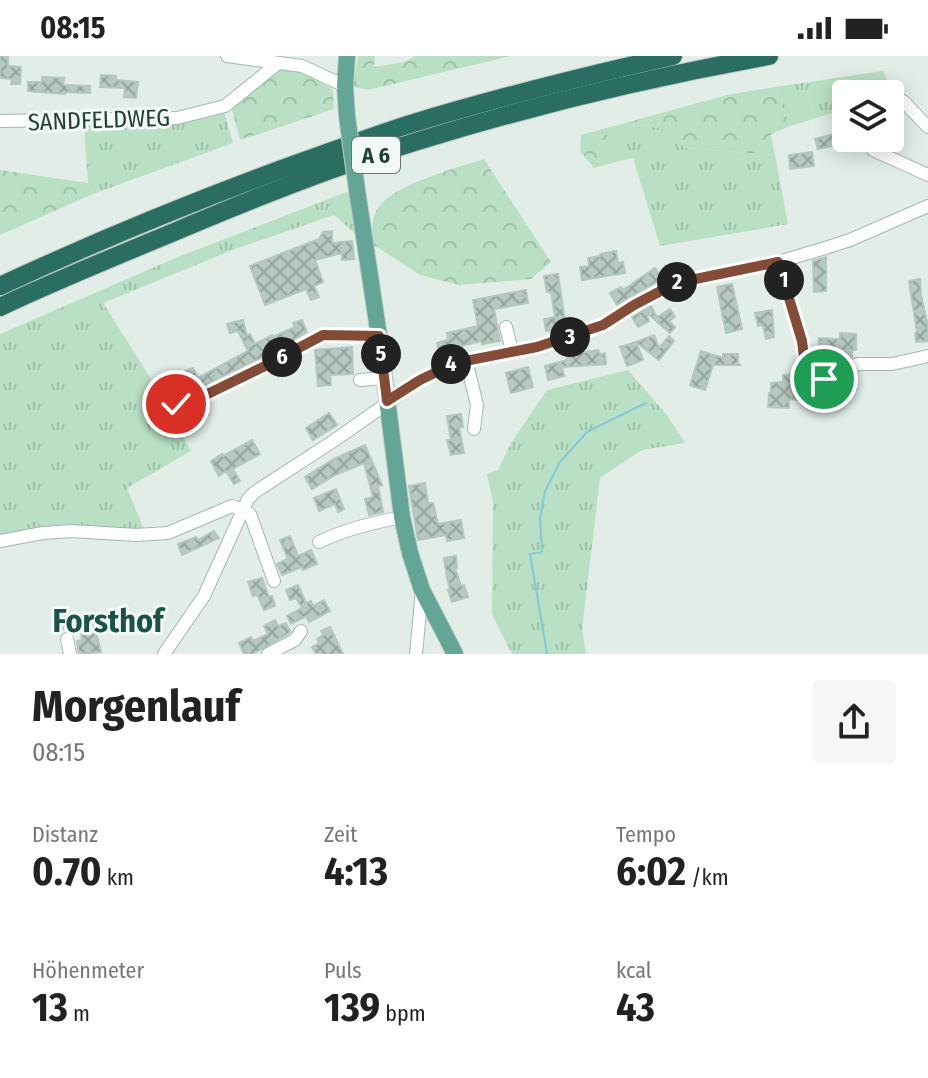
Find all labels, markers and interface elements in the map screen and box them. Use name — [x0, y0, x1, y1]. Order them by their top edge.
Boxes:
text: 08:15 — [40, 10, 106, 46]
map controls — [832, 80, 904, 152]
button: layers — [832, 80, 904, 152]
street label: SANDFELDWEG — [28, 104, 170, 136]
road number: A 6 — [352, 137, 400, 173]
pin: 1 — [764, 260, 804, 300]
pin: 2 — [657, 262, 697, 302]
text: 1 — [779, 266, 789, 293]
text: 2 — [672, 268, 682, 295]
pin: 3 — [550, 317, 590, 357]
text: 3 — [565, 323, 575, 350]
pin: 5 — [361, 334, 401, 374]
pin: 6 — [262, 337, 302, 377]
text: 5 — [376, 340, 386, 367]
text: 6 — [276, 343, 288, 370]
pin: 4 — [431, 344, 471, 384]
pin — [790, 345, 858, 413]
text: 4 — [445, 350, 457, 377]
icon: arrive — [802, 357, 846, 401]
pin — [142, 370, 210, 438]
icon: check — [154, 382, 198, 426]
district label: Forsthof — [52, 602, 166, 640]
text: Morgenlauf — [32, 680, 240, 733]
button: share — [812, 680, 896, 764]
text: 08:15 — [32, 737, 85, 768]
text: Distanz — [32, 821, 98, 848]
text: Zeit — [324, 821, 358, 848]
text: Tempo — [616, 821, 676, 848]
text: 0.70 — [32, 848, 102, 896]
text: 4:13 — [324, 848, 388, 896]
text: 6:02 — [616, 848, 686, 896]
text: km — [102, 864, 134, 891]
text: /km — [686, 864, 729, 891]
text: Höhenmeter — [32, 957, 144, 984]
text: Puls — [324, 957, 362, 984]
text: kcal — [616, 957, 652, 984]
text: 13 — [32, 984, 68, 1032]
text: 139 — [324, 984, 380, 1032]
text: 43 — [616, 984, 655, 1032]
text: m — [68, 1000, 90, 1027]
text: bpm — [380, 1000, 426, 1027]

